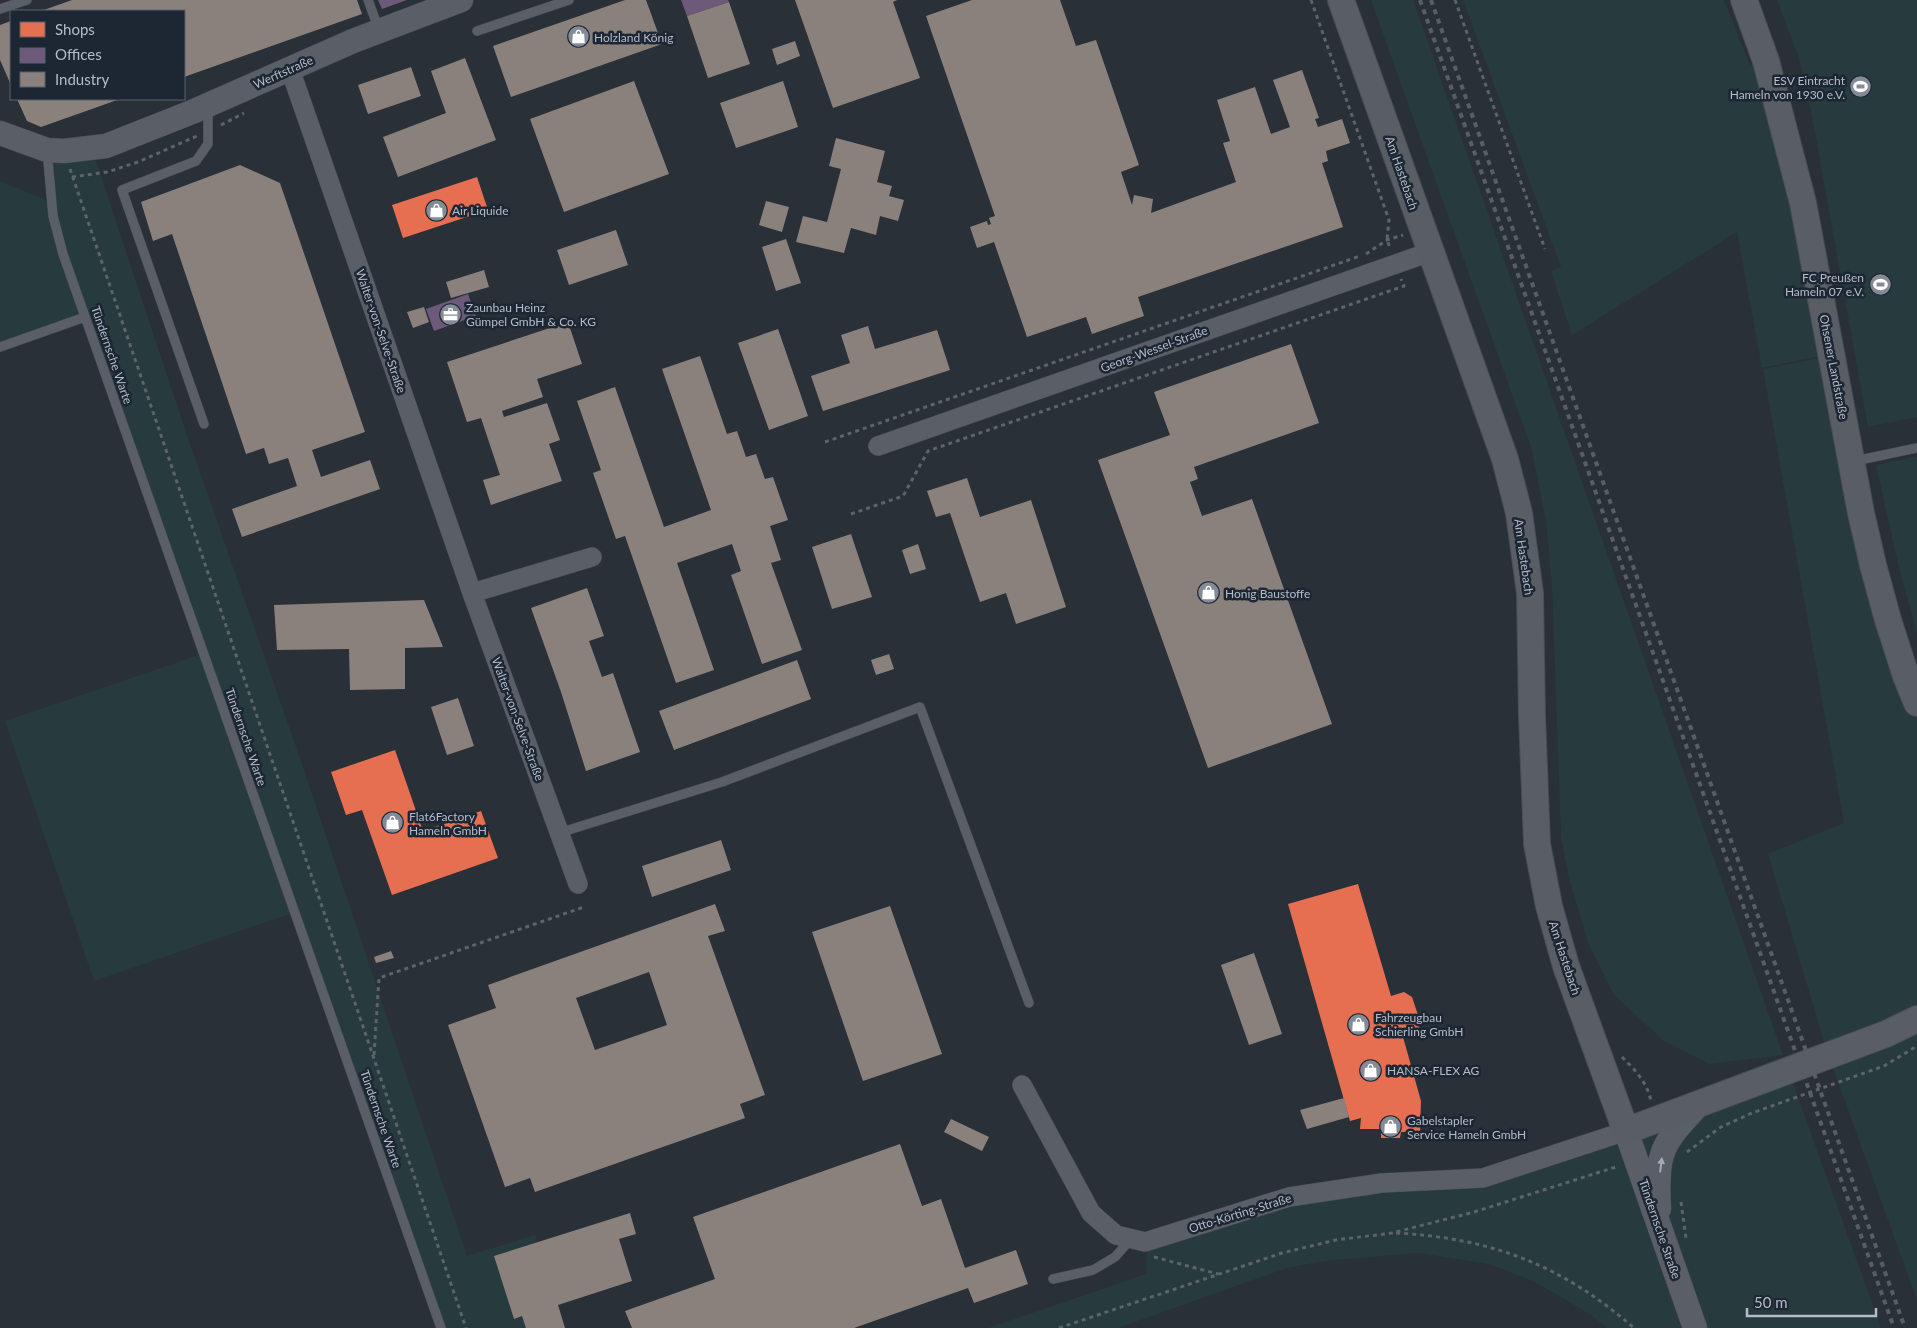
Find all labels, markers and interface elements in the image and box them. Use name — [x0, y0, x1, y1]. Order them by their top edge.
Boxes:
legend — [10, 10, 185, 100]
text: Shops — [55, 20, 95, 38]
shop icon: Holzland König — [566, 25, 590, 49]
place label: Holzland König — [594, 30, 673, 45]
text: Offices — [55, 45, 102, 63]
street label: Werftstraße — [251, 52, 315, 92]
text: Industry — [55, 70, 110, 88]
place label: ESV Eintracht Hameln von 1930 e.V. — [1730, 73, 1846, 102]
sports icon: ESV Eintracht Hameln von 1930 e.V. — [1849, 75, 1873, 99]
street label: Am Hastebach — [1382, 134, 1422, 212]
shop icon: Air Liquide — [424, 198, 448, 222]
place label: Air Liquide — [452, 203, 509, 218]
street label: Walter-von-Selve-Straße — [353, 267, 409, 395]
place label: FC Preußen Hameln 07 e.V. — [1785, 270, 1864, 299]
sports icon: FC Preußen Hameln 07 e.V. — [1868, 272, 1892, 296]
place label: Zaunbau Heinz Gümpel GmbH & Co. KG — [466, 300, 596, 329]
office icon: Zaunbau Heinz Gümpel GmbH & Co. KG — [438, 302, 462, 326]
street label: Tündernsche Warte — [88, 304, 136, 406]
street label: Ohsener Landstraße — [1816, 313, 1852, 421]
street label: Georg-Wessel-Straße — [1098, 323, 1210, 375]
street label: Am Hastebach — [1511, 518, 1537, 596]
shop icon: Honig Baustoffe — [1197, 581, 1221, 605]
place label: Honig Baustoffe — [1225, 586, 1310, 601]
street label: Walter-von-Selve-Straße — [489, 655, 547, 783]
street label: Tündernsche Warte — [222, 686, 270, 788]
place label: Flat6Factory Hameln GmbH — [409, 809, 487, 838]
shop icon: Flat6Factory Hameln GmbH — [381, 811, 405, 835]
street label: Am Hastebach — [1546, 919, 1584, 997]
place label: Fahrzeugbau Schierling GmbH — [1375, 1010, 1463, 1039]
shop icon: Fahrzeugbau Schierling GmbH — [1347, 1012, 1371, 1036]
shop icon: HANSA-FLEX AG — [1359, 1058, 1383, 1082]
place label: HANSA-FLEX AG — [1387, 1063, 1480, 1078]
street label: Tündernsche Warte — [357, 1068, 405, 1170]
place label: Gabelstapler Service Hameln GmbH — [1407, 1113, 1526, 1142]
shop icon: Gabelstapler Service Hameln GmbH — [1379, 1115, 1403, 1139]
one-way arrow — [1657, 1157, 1665, 1173]
street label: Tündernsche Straße — [1636, 1177, 1684, 1281]
street label: Otto-Körting-Straße — [1187, 1190, 1293, 1236]
scale bar — [1747, 1286, 1876, 1318]
text: 50 m — [1754, 1293, 1788, 1311]

